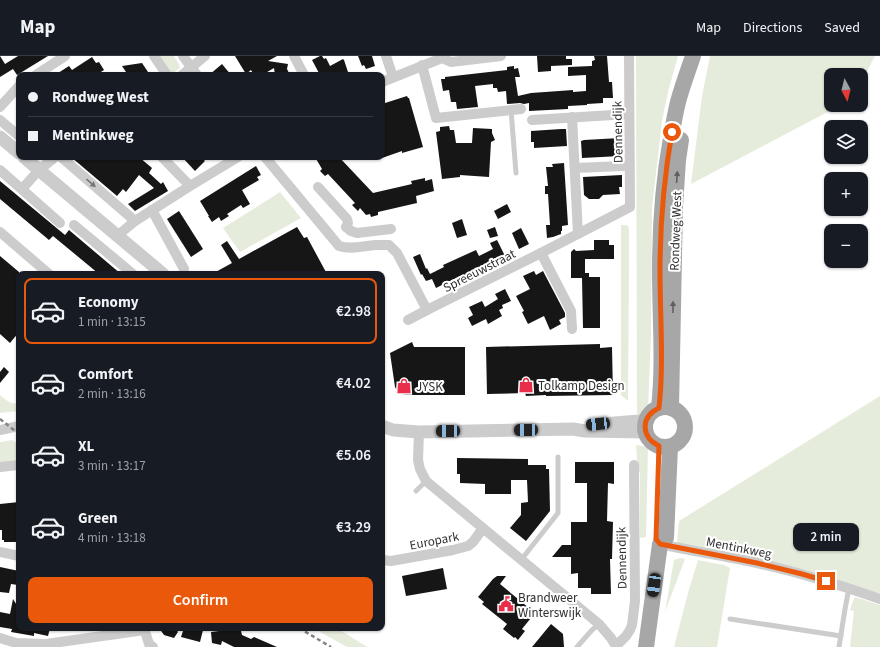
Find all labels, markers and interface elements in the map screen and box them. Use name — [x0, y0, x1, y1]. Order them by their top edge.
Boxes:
text: Map — [20, 14, 55, 41]
text: Map — [696, 18, 721, 38]
text: Directions — [743, 18, 802, 38]
text: Saved — [824, 18, 860, 38]
north arrow — [824, 68, 868, 112]
map controls — [824, 68, 868, 268]
text: Rondweg West — [52, 87, 149, 108]
street label: Dennendijk — [608, 100, 628, 163]
button: layers — [824, 120, 868, 164]
route start — [663, 123, 681, 141]
text: Mentinkweg — [52, 125, 134, 146]
one-way arrow — [674, 171, 681, 183]
button: + — [824, 172, 868, 216]
one-way arrow — [85, 178, 96, 187]
street label: Rondweg West — [666, 190, 686, 271]
button: − — [824, 224, 868, 268]
street label: Spreeuwstraat — [440, 245, 519, 297]
text: Economy — [78, 292, 139, 313]
icon: car — [30, 293, 66, 329]
one-way arrow — [670, 300, 676, 313]
text: €2.98 — [336, 301, 371, 322]
text: 1 min · 13:15 — [78, 313, 146, 331]
text: Comfort — [78, 364, 133, 385]
icon: car — [30, 365, 66, 401]
text: €4.02 — [336, 373, 371, 394]
shop icon: Tolkamp Design — [517, 376, 535, 394]
shop icon: JYSK — [395, 377, 413, 395]
place label: Tolkamp Design — [538, 377, 625, 395]
place label: JYSK — [416, 378, 443, 396]
text: 2 min · 13:16 — [78, 385, 146, 403]
car — [585, 417, 611, 431]
car — [514, 424, 538, 436]
car — [436, 425, 460, 437]
text: XL — [78, 436, 94, 457]
icon: car — [30, 437, 66, 473]
text: €5.06 — [336, 445, 371, 466]
text: 3 min · 13:17 — [78, 457, 146, 475]
text: Green — [78, 508, 118, 529]
icon: car — [30, 509, 66, 545]
text: €3.29 — [336, 517, 371, 538]
callout: 2 min — [793, 523, 859, 551]
street label: Dennendijk — [612, 526, 632, 589]
street label: Europark — [408, 527, 461, 555]
text: 2 min — [811, 528, 841, 546]
text: 4 min · 13:18 — [78, 529, 146, 547]
street label: Mentinkweg — [705, 533, 774, 563]
car — [646, 572, 662, 598]
route end — [817, 572, 835, 590]
button: Confirm — [28, 577, 373, 623]
place label: Brandweer Winterswijk — [518, 589, 582, 622]
public building icon: Brandweer Winterswijk — [497, 595, 515, 613]

